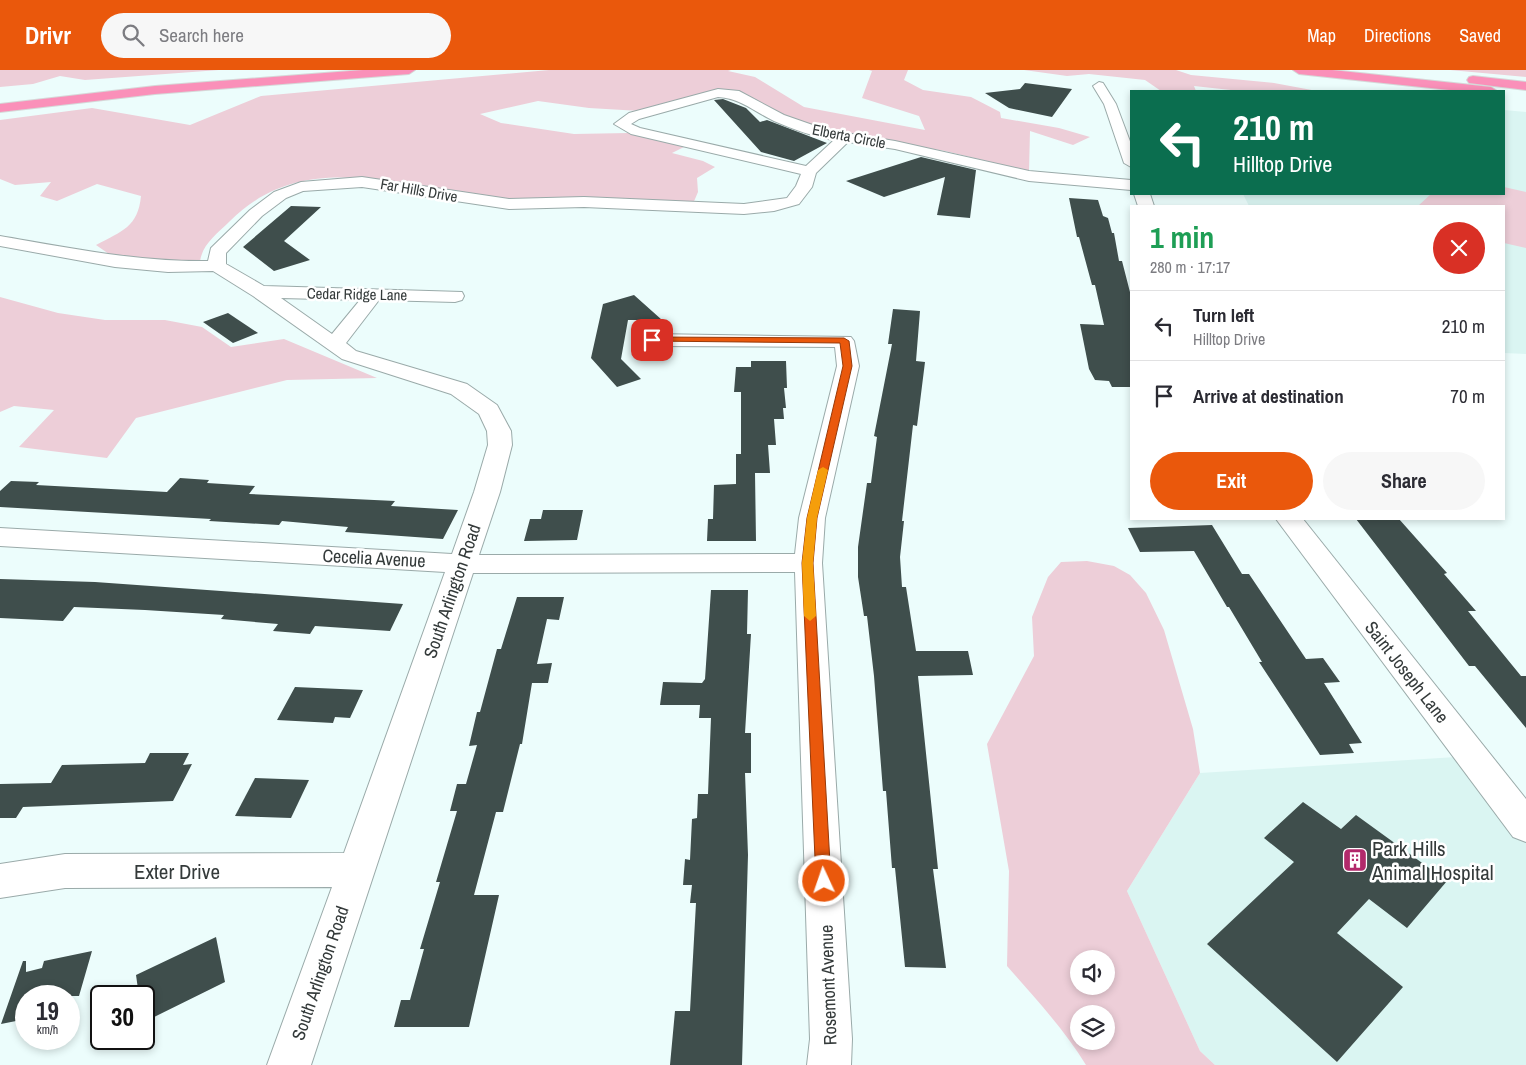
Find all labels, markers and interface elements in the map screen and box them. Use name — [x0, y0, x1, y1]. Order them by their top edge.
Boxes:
search box — [101, 13, 451, 58]
text: Drivr — [25, 19, 71, 51]
icon: search — [119, 21, 147, 49]
text: Search here — [159, 22, 244, 48]
text: Map — [1307, 23, 1336, 48]
text: Directions — [1364, 23, 1431, 48]
text: Saved — [1459, 23, 1501, 48]
text: 210 m — [1233, 104, 1314, 151]
icon: left — [1150, 110, 1215, 175]
street label: Elberta Circle — [810, 119, 888, 153]
text: Hilltop Drive — [1233, 149, 1332, 179]
street label: Far Hills Drive — [379, 173, 459, 207]
text: 1 min — [1150, 217, 1214, 257]
button: close — [1433, 222, 1485, 274]
text: 280 m · 17:17 — [1150, 256, 1230, 278]
street label: Cedar Ridge Lane — [307, 283, 408, 305]
text: Turn left — [1193, 302, 1254, 328]
icon: left — [1150, 312, 1178, 340]
text: 210 m — [1442, 313, 1485, 339]
pin — [631, 319, 673, 361]
icon: arrive — [638, 326, 666, 354]
text: Hilltop Drive — [1193, 328, 1265, 350]
icon: arrive — [1150, 382, 1178, 410]
text: Arrive at destination — [1193, 383, 1344, 409]
text: 70 m — [1450, 383, 1485, 409]
button: Exit — [1150, 452, 1313, 510]
button: Share — [1323, 452, 1485, 510]
street label: South Arlington Road — [417, 521, 487, 661]
street label: Cecelia Avenue — [322, 543, 426, 573]
street label: Saint Joseph Lane — [1359, 616, 1455, 728]
place label: Park Hills Animal Hospital — [1371, 834, 1494, 887]
building icon: Park Hills Animal Hospital — [1342, 847, 1368, 873]
position arrow — [797, 854, 849, 906]
street label: Exter Drive — [134, 857, 220, 886]
street label: South Arlington Road — [285, 903, 355, 1043]
street label: Rosemont Avenue — [813, 924, 843, 1046]
map controls — [1070, 950, 1115, 1050]
button: sound — [1070, 950, 1115, 995]
speed limit sign: 30 — [90, 985, 155, 1050]
text: 19 — [36, 994, 59, 1028]
button: layers — [1070, 1005, 1115, 1050]
text: km/h — [37, 1022, 58, 1038]

